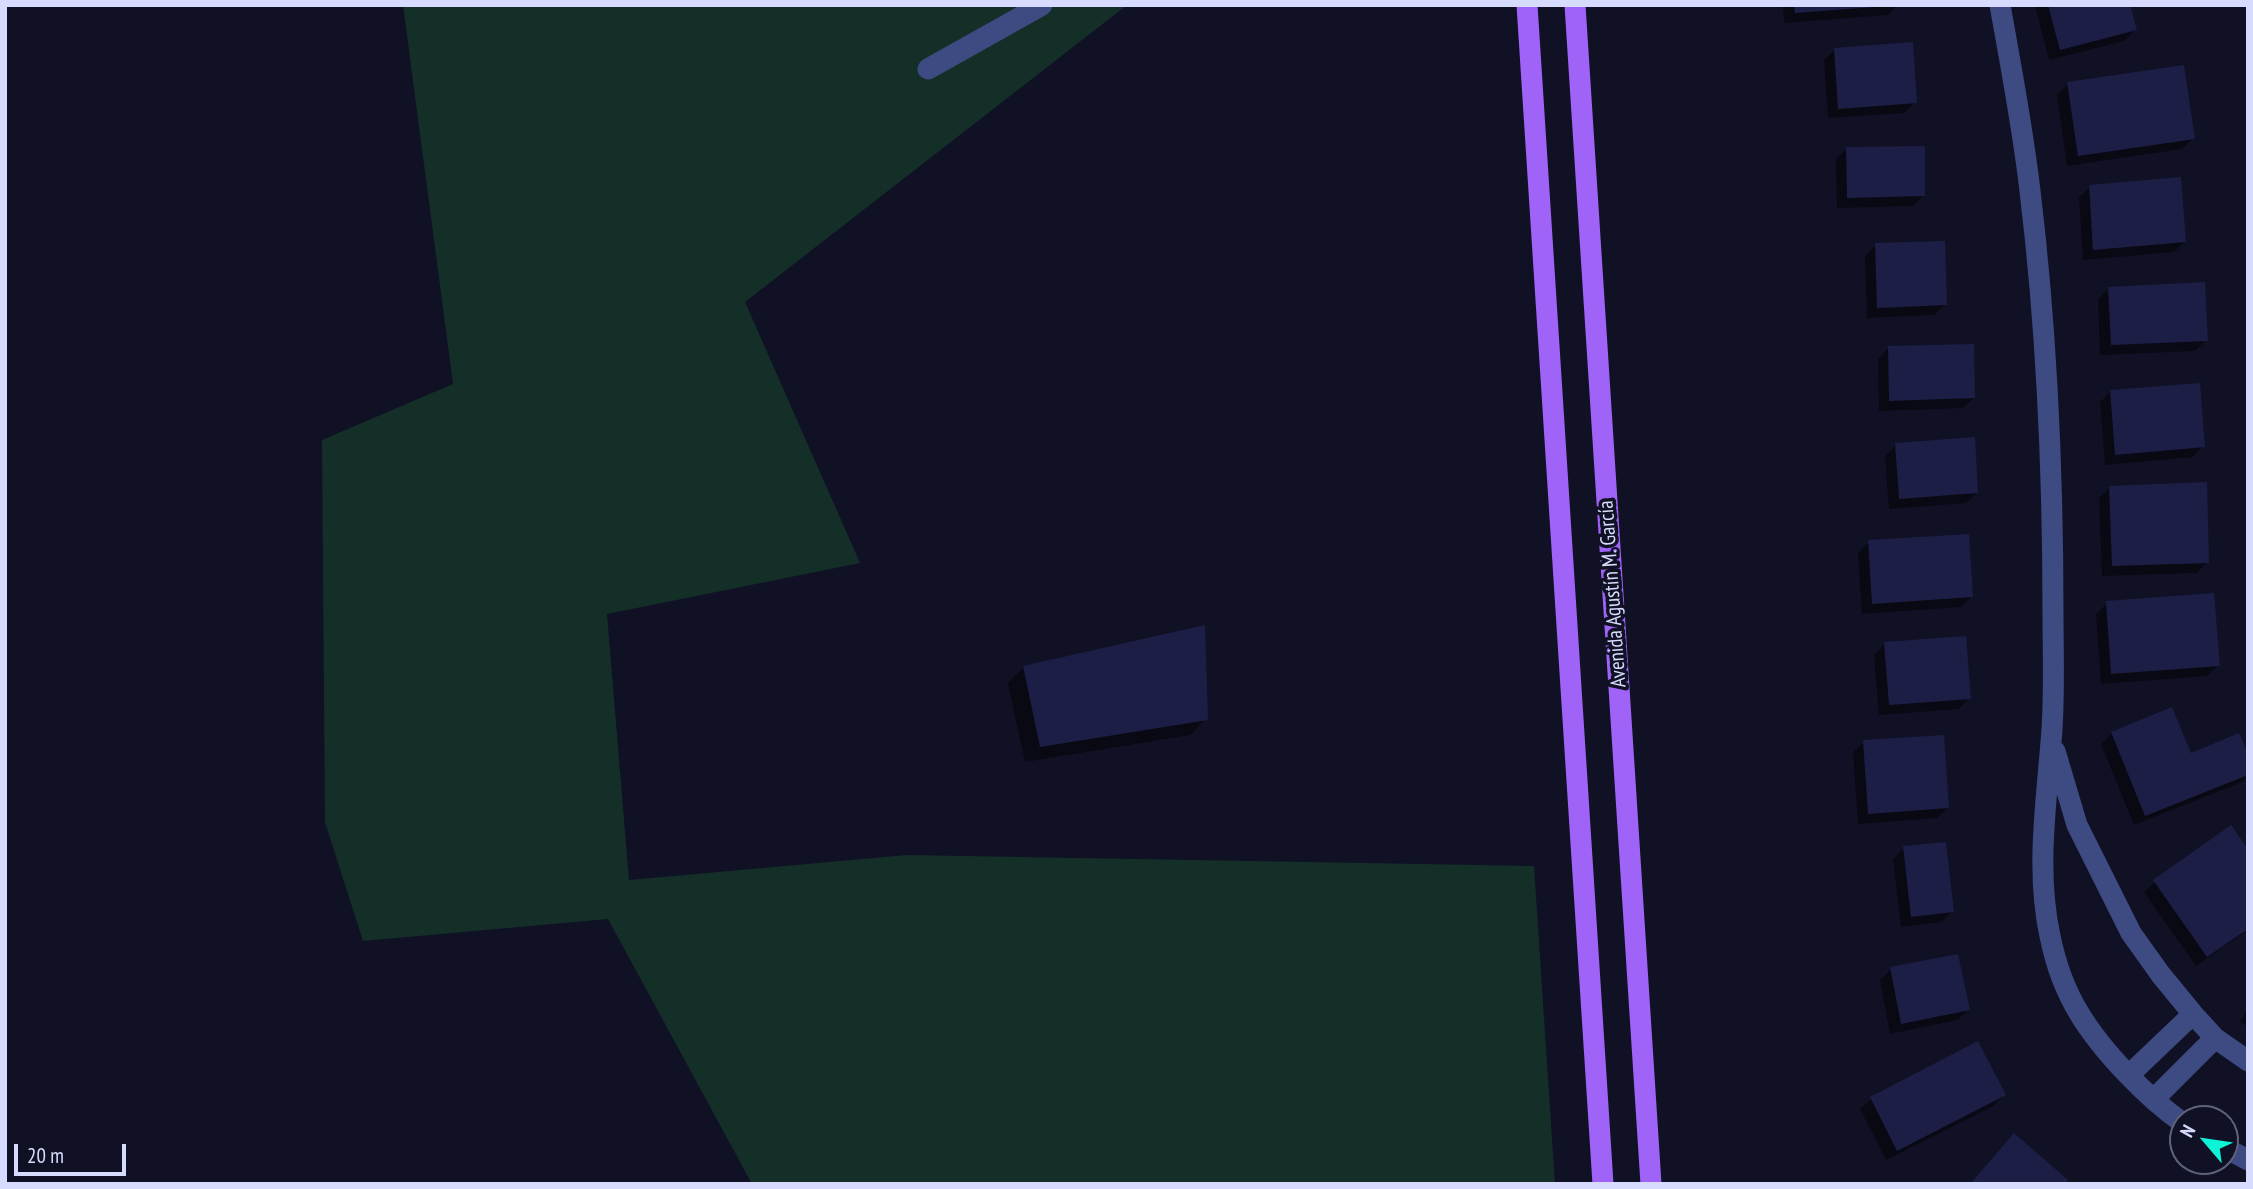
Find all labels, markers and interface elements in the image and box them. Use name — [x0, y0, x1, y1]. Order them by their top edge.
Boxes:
street label: Avenida Agustín M. García — [1594, 500, 1632, 688]
north arrow — [2169, 1105, 2239, 1175]
text: N — [2174, 1120, 2200, 1141]
scale bar — [18, 1130, 130, 1174]
text: 20 m — [27, 1142, 64, 1169]

